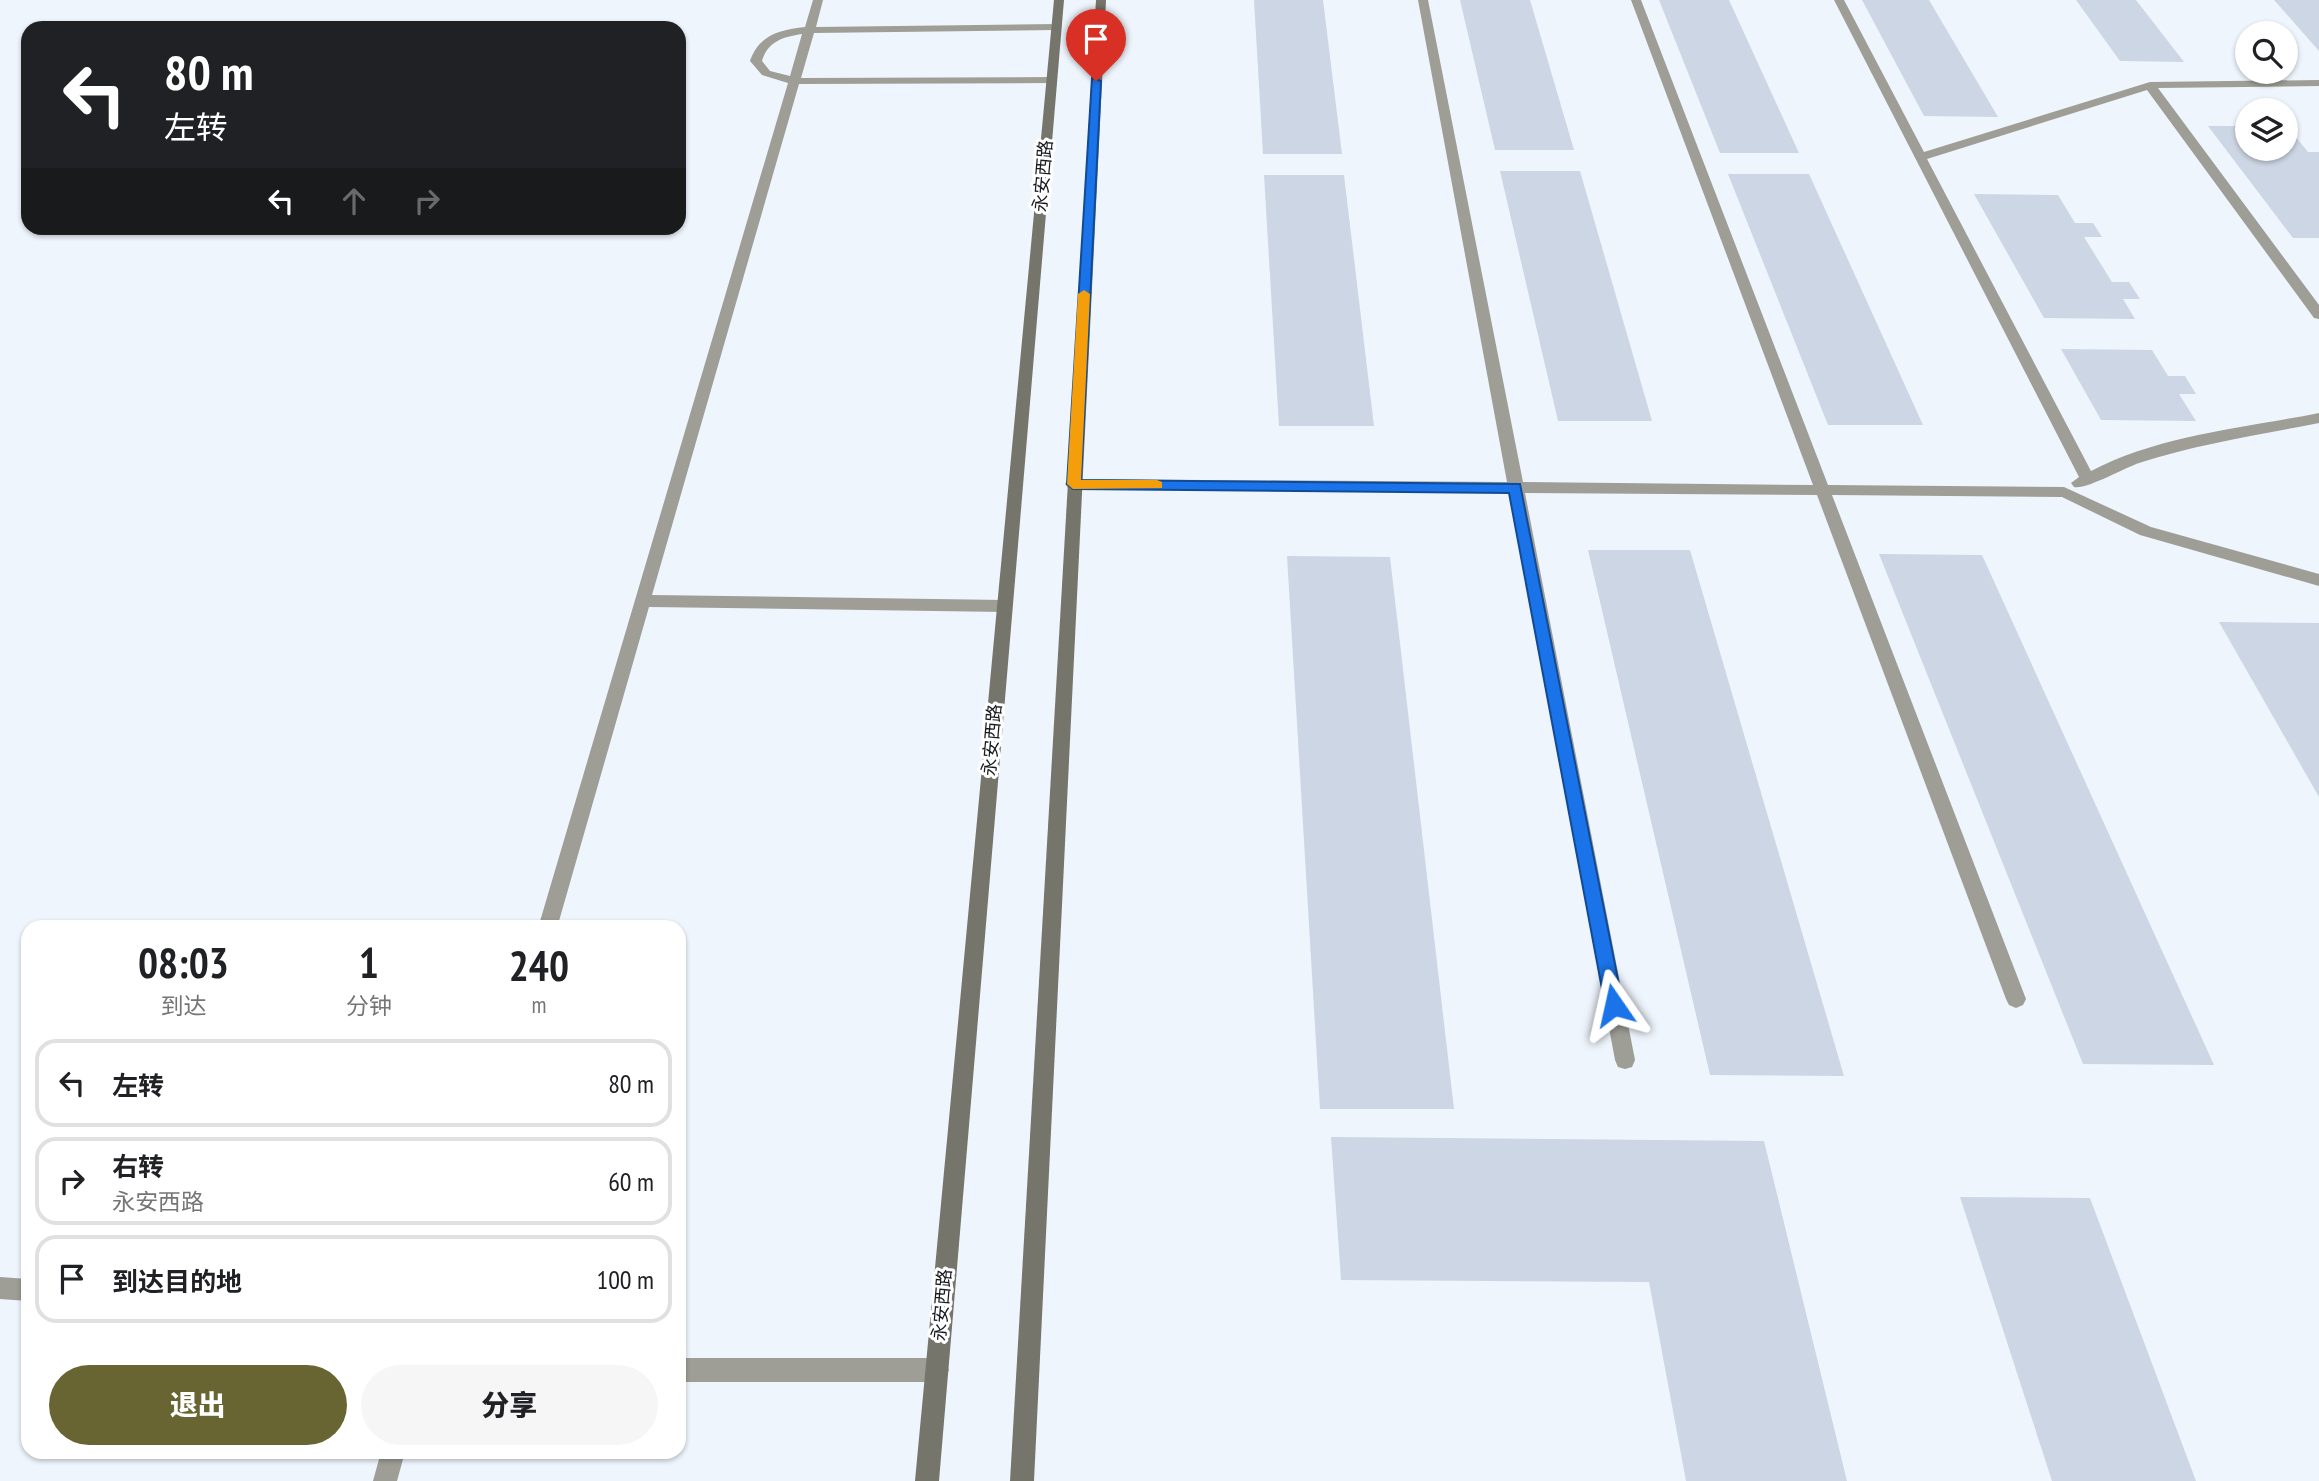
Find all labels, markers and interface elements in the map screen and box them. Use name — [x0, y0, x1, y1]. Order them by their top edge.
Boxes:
pin — [1066, 9, 1126, 81]
icon: arrive — [1077, 20, 1115, 58]
map controls — [2235, 21, 2298, 161]
button: search — [2235, 21, 2298, 84]
text: 80 m — [164, 40, 253, 104]
icon: left — [49, 49, 140, 140]
button: layers — [2235, 98, 2298, 161]
text: 左转 — [164, 106, 228, 148]
street label: 永安西路 — [1028, 139, 1057, 213]
icon: left — [262, 182, 300, 220]
icon: ahead — [335, 182, 373, 220]
icon: right — [408, 182, 446, 220]
street label: 永安西路 — [977, 703, 1006, 777]
text: 08:03 — [138, 935, 229, 990]
text: 1 — [359, 935, 379, 990]
text: 240 — [509, 938, 569, 993]
position arrow — [1577, 968, 1651, 1042]
text: m — [531, 990, 546, 1019]
text: 到达 — [160, 991, 206, 1020]
text: 分钟 — [346, 991, 392, 1020]
icon: left — [53, 1064, 91, 1102]
text: 80 m — [608, 1067, 654, 1100]
text: 左转 — [112, 1069, 164, 1102]
text: 右转 — [112, 1150, 164, 1183]
icon: right — [53, 1162, 91, 1200]
text: 60 m — [608, 1165, 654, 1198]
text: 永安西路 — [112, 1187, 204, 1216]
icon: arrive — [53, 1260, 91, 1298]
text: 100 m — [596, 1263, 654, 1296]
text: 到达目的地 — [112, 1265, 242, 1298]
street label: 永安西路 — [927, 1268, 956, 1342]
button: 退出 — [49, 1365, 347, 1445]
button: 分享 — [361, 1365, 658, 1445]

